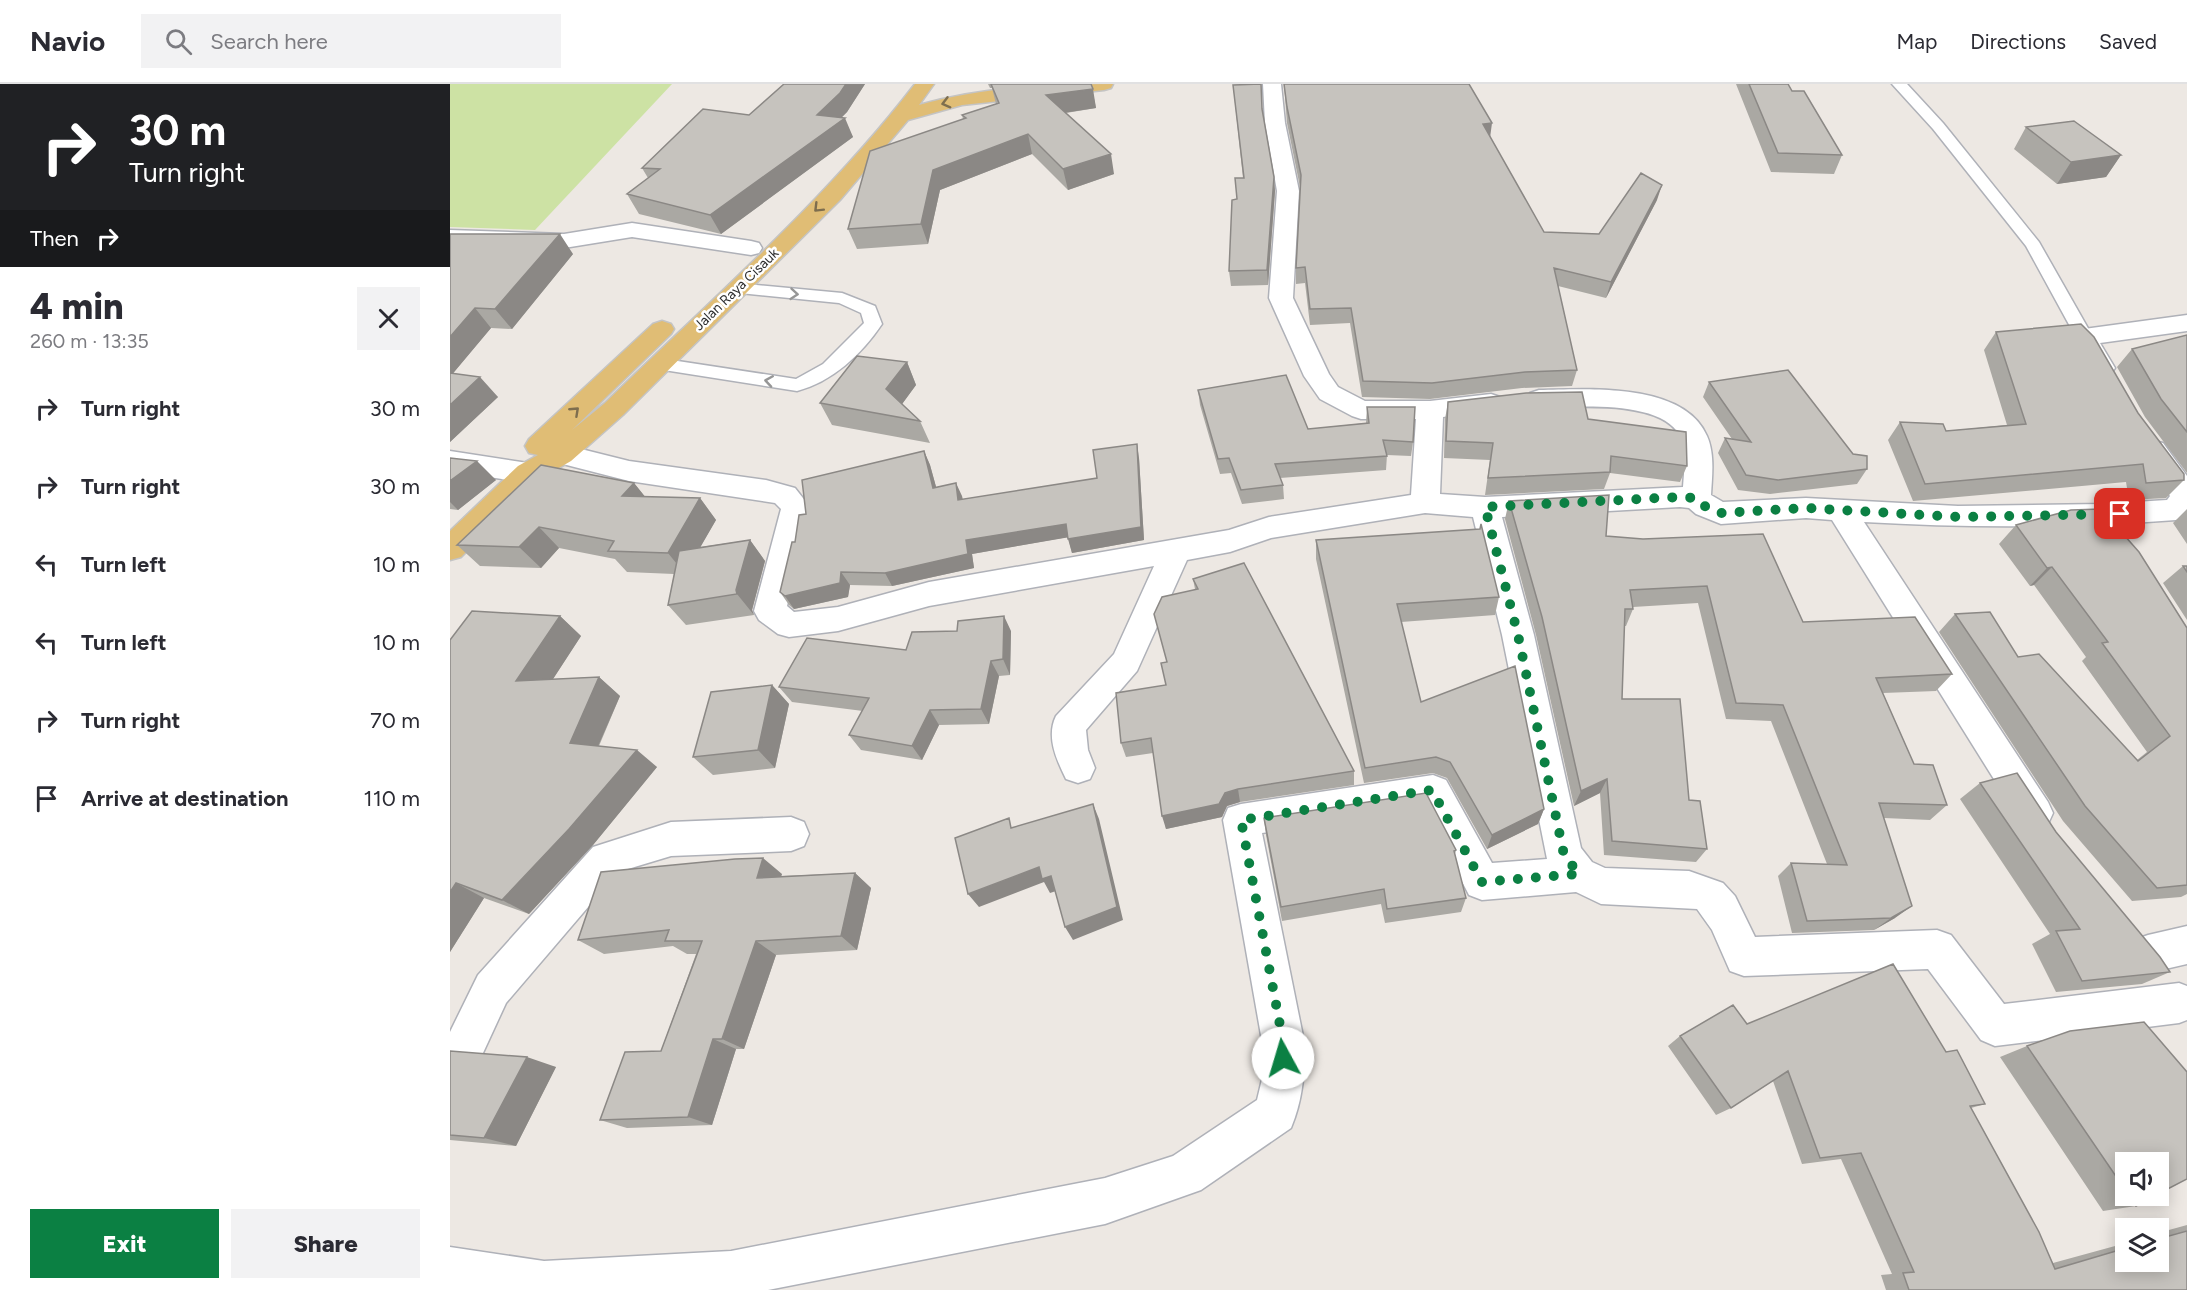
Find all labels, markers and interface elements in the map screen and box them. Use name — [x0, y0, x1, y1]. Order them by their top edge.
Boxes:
search box — [141, 14, 561, 68]
text: Navio — [30, 24, 105, 58]
icon: search — [162, 25, 195, 58]
text: Search here — [210, 28, 328, 55]
text: Map — [1896, 29, 1937, 54]
text: Directions — [1970, 29, 2066, 54]
text: Saved — [2099, 29, 2157, 54]
one-way arrow — [941, 95, 951, 108]
text: 30 m — [129, 105, 226, 156]
icon: right — [30, 108, 108, 186]
text: Turn right — [129, 156, 245, 189]
one-way arrow — [815, 201, 825, 212]
icon: right — [91, 222, 124, 255]
text: Then — [30, 225, 79, 252]
street label: Jalan Raya Cisauk — [691, 245, 782, 334]
text: 4 min — [30, 285, 124, 328]
button: close — [357, 287, 420, 350]
one-way arrow — [790, 287, 799, 300]
text: 260 m · 13:35 — [30, 329, 149, 353]
one-way arrow — [764, 376, 773, 388]
icon: right — [30, 392, 63, 425]
text: Turn right — [81, 395, 180, 422]
text: 30 m — [370, 395, 420, 422]
one-way arrow — [569, 407, 579, 418]
icon: right — [30, 470, 63, 503]
text: Turn right — [81, 473, 180, 500]
text: 30 m — [370, 473, 420, 500]
pin — [2094, 488, 2145, 539]
icon: arrive — [2103, 497, 2136, 530]
icon: left — [30, 548, 63, 581]
text: Turn left — [81, 551, 167, 578]
text: 10 m — [373, 551, 420, 578]
icon: left — [30, 626, 63, 659]
text: Turn left — [81, 629, 167, 656]
text: 10 m — [373, 629, 420, 656]
icon: right — [30, 704, 63, 737]
text: Turn right — [81, 707, 180, 734]
text: 70 m — [370, 707, 420, 734]
icon: arrive — [30, 782, 63, 815]
text: Arrive at destination — [81, 785, 289, 812]
text: 110 m — [364, 785, 420, 812]
position arrow — [1251, 1026, 1315, 1090]
map controls — [2115, 1152, 2169, 1272]
button: sound — [2115, 1152, 2169, 1206]
button: Exit — [30, 1209, 219, 1278]
button: Share — [231, 1209, 420, 1278]
button: layers — [2115, 1218, 2169, 1272]

